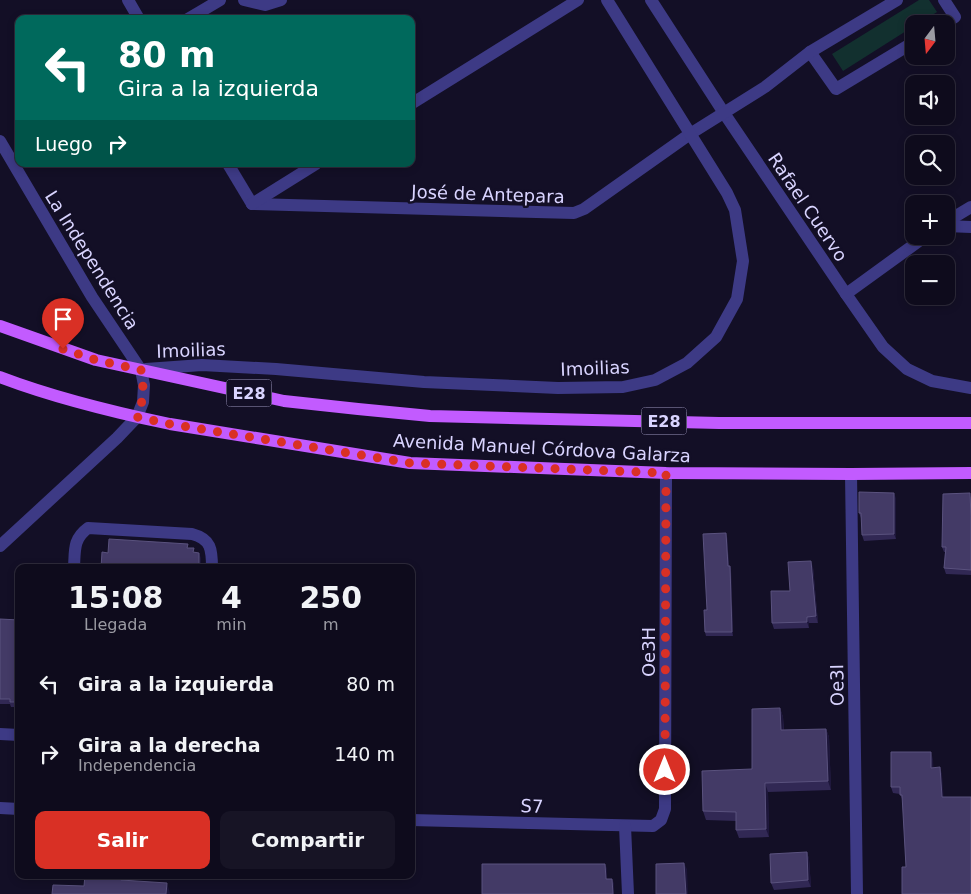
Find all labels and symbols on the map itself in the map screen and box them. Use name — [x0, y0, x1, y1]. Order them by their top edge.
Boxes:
north arrow — [905, 15, 955, 65]
street label: Rafael Cuervo — [764, 149, 852, 265]
street label: José de Antepara — [410, 181, 565, 207]
street label: La Independencia — [41, 187, 143, 333]
pin — [42, 298, 84, 349]
street label: Imoilias — [156, 338, 226, 362]
street label: Imoilias — [560, 356, 630, 380]
road number: E28 — [226, 379, 272, 406]
road number: E28 — [642, 408, 686, 434]
street label: Avenida Manuel Córdova Galarza — [393, 430, 691, 466]
street label: Oe3H — [638, 627, 659, 677]
street label: Oe3I — [826, 664, 848, 706]
position arrow — [638, 743, 690, 795]
street label: S7 — [520, 795, 544, 817]

